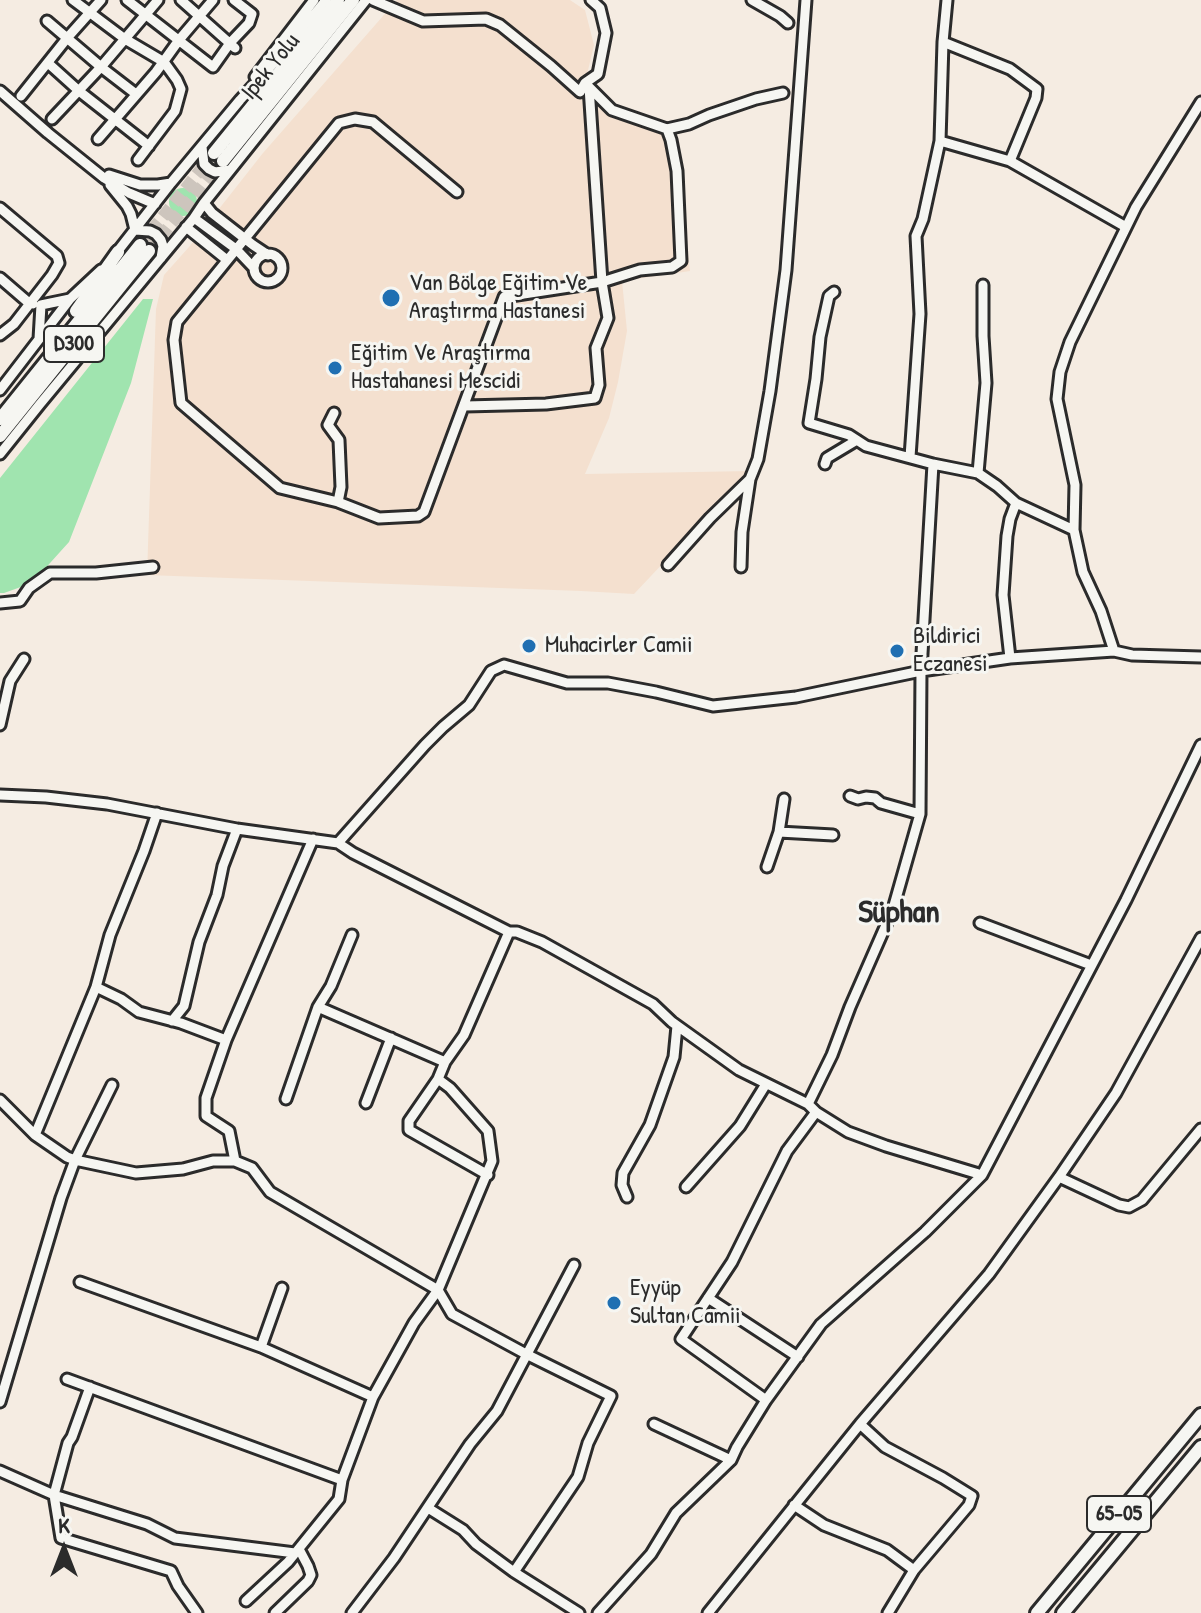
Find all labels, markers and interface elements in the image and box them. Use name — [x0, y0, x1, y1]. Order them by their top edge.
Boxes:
street label: Ipek Yolu — [236, 28, 306, 106]
place label: Van Bölge Eğitim Ve Araştırma Hastanesi — [409, 270, 587, 326]
marker: Van Bölge Eğitim Ve Araştırma Hastanesi — [380, 287, 402, 309]
road number: D300 — [44, 326, 104, 362]
place label: Eğitim Ve Araştırma Hastahanesi Mescidi — [351, 340, 530, 396]
marker: Eğitim Ve Araştırma Hastahanesi Mescidi — [326, 359, 344, 377]
place label: Bildirici Eczanesi — [913, 623, 988, 679]
place label: Muhacirler Camii — [545, 632, 693, 660]
marker: Muhacirler Camii — [520, 637, 538, 655]
marker: Bildirici Eczanesi — [888, 642, 906, 660]
district label: Süphan — [858, 894, 940, 932]
place label: Eyyüp Sultan Camii — [630, 1275, 741, 1331]
marker: Eyyüp Sultan Camii — [605, 1294, 623, 1312]
road number: 65-05 — [1087, 1496, 1151, 1532]
north arrow — [24, 1509, 104, 1589]
text: K — [58, 1510, 70, 1540]

